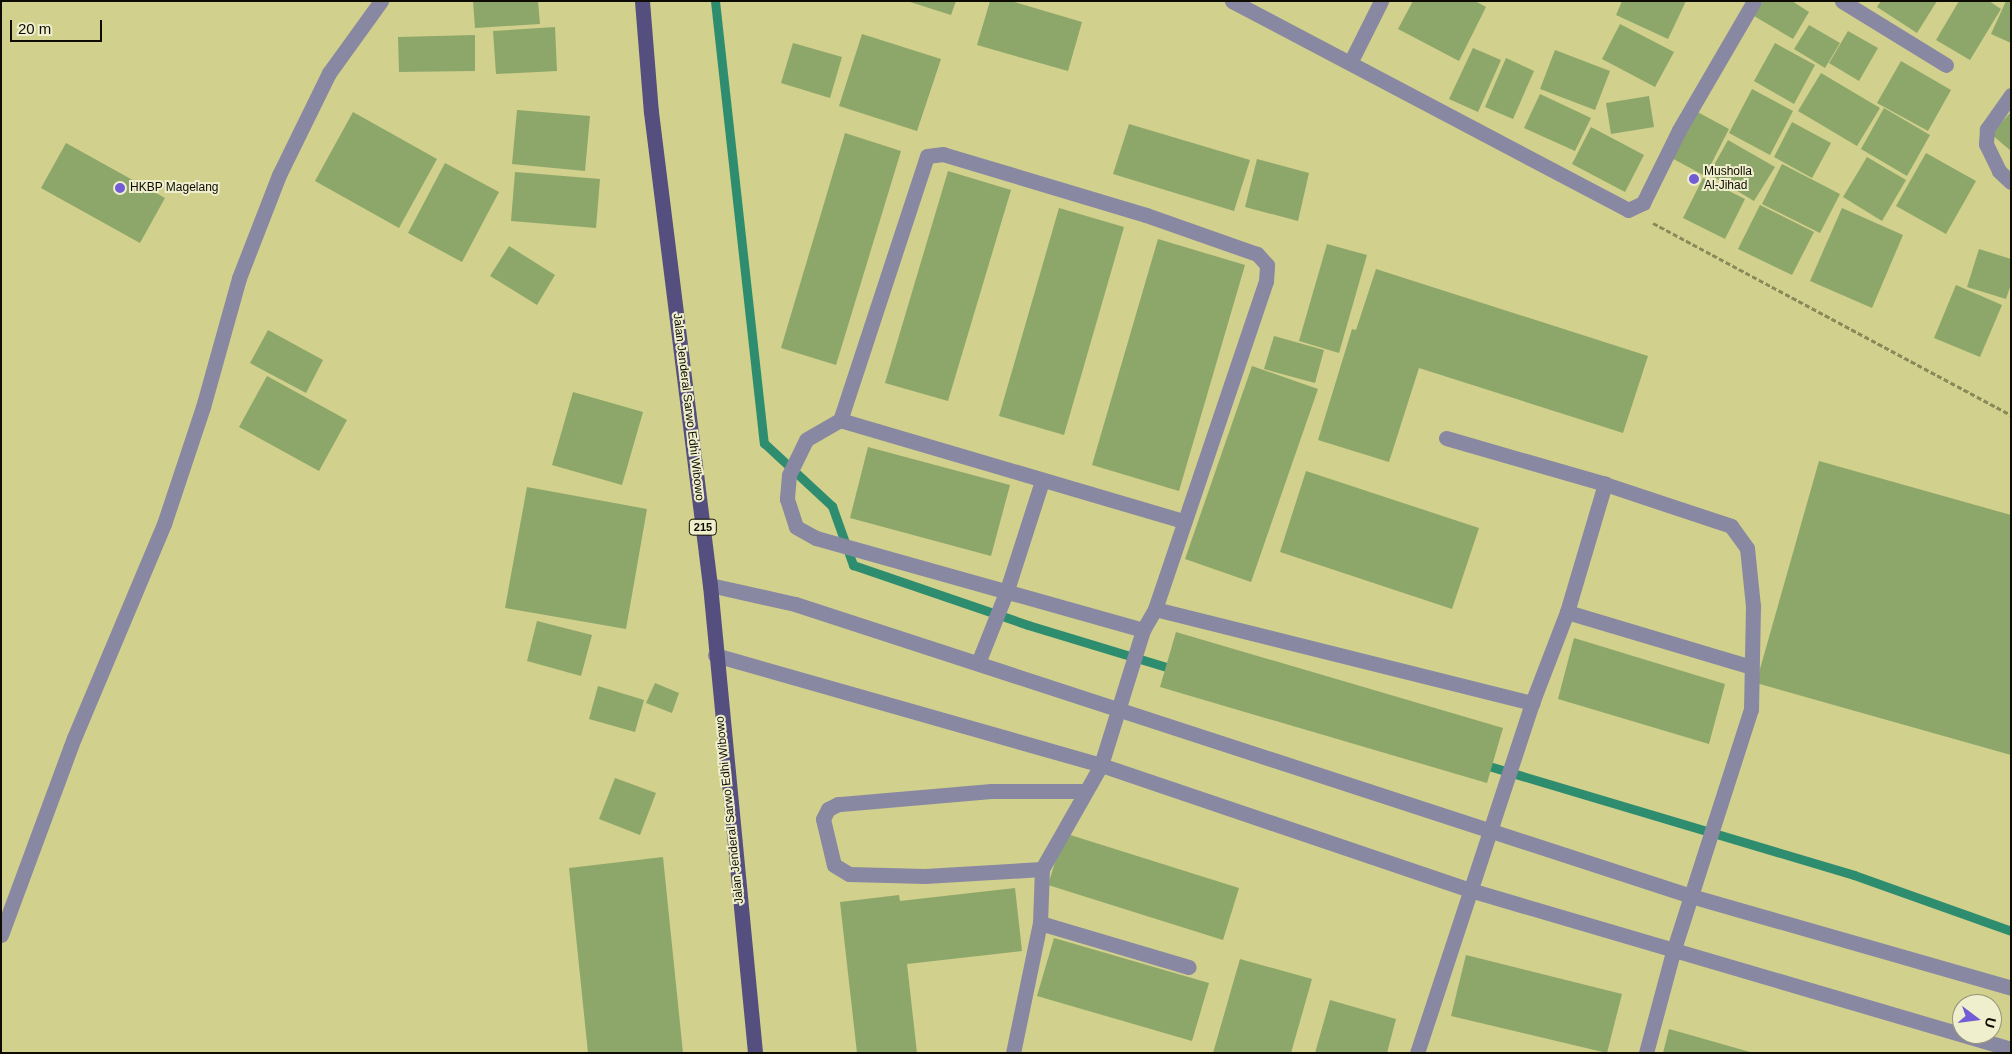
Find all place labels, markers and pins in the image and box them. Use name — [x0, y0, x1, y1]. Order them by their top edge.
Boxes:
place label: Musholla Al-Jihad — [1704, 165, 1752, 193]
marker: Musholla Al-Jihad — [1688, 173, 1700, 185]
place label: HKBP Magelang — [130, 181, 219, 195]
marker: HKBP Magelang — [114, 182, 126, 194]

